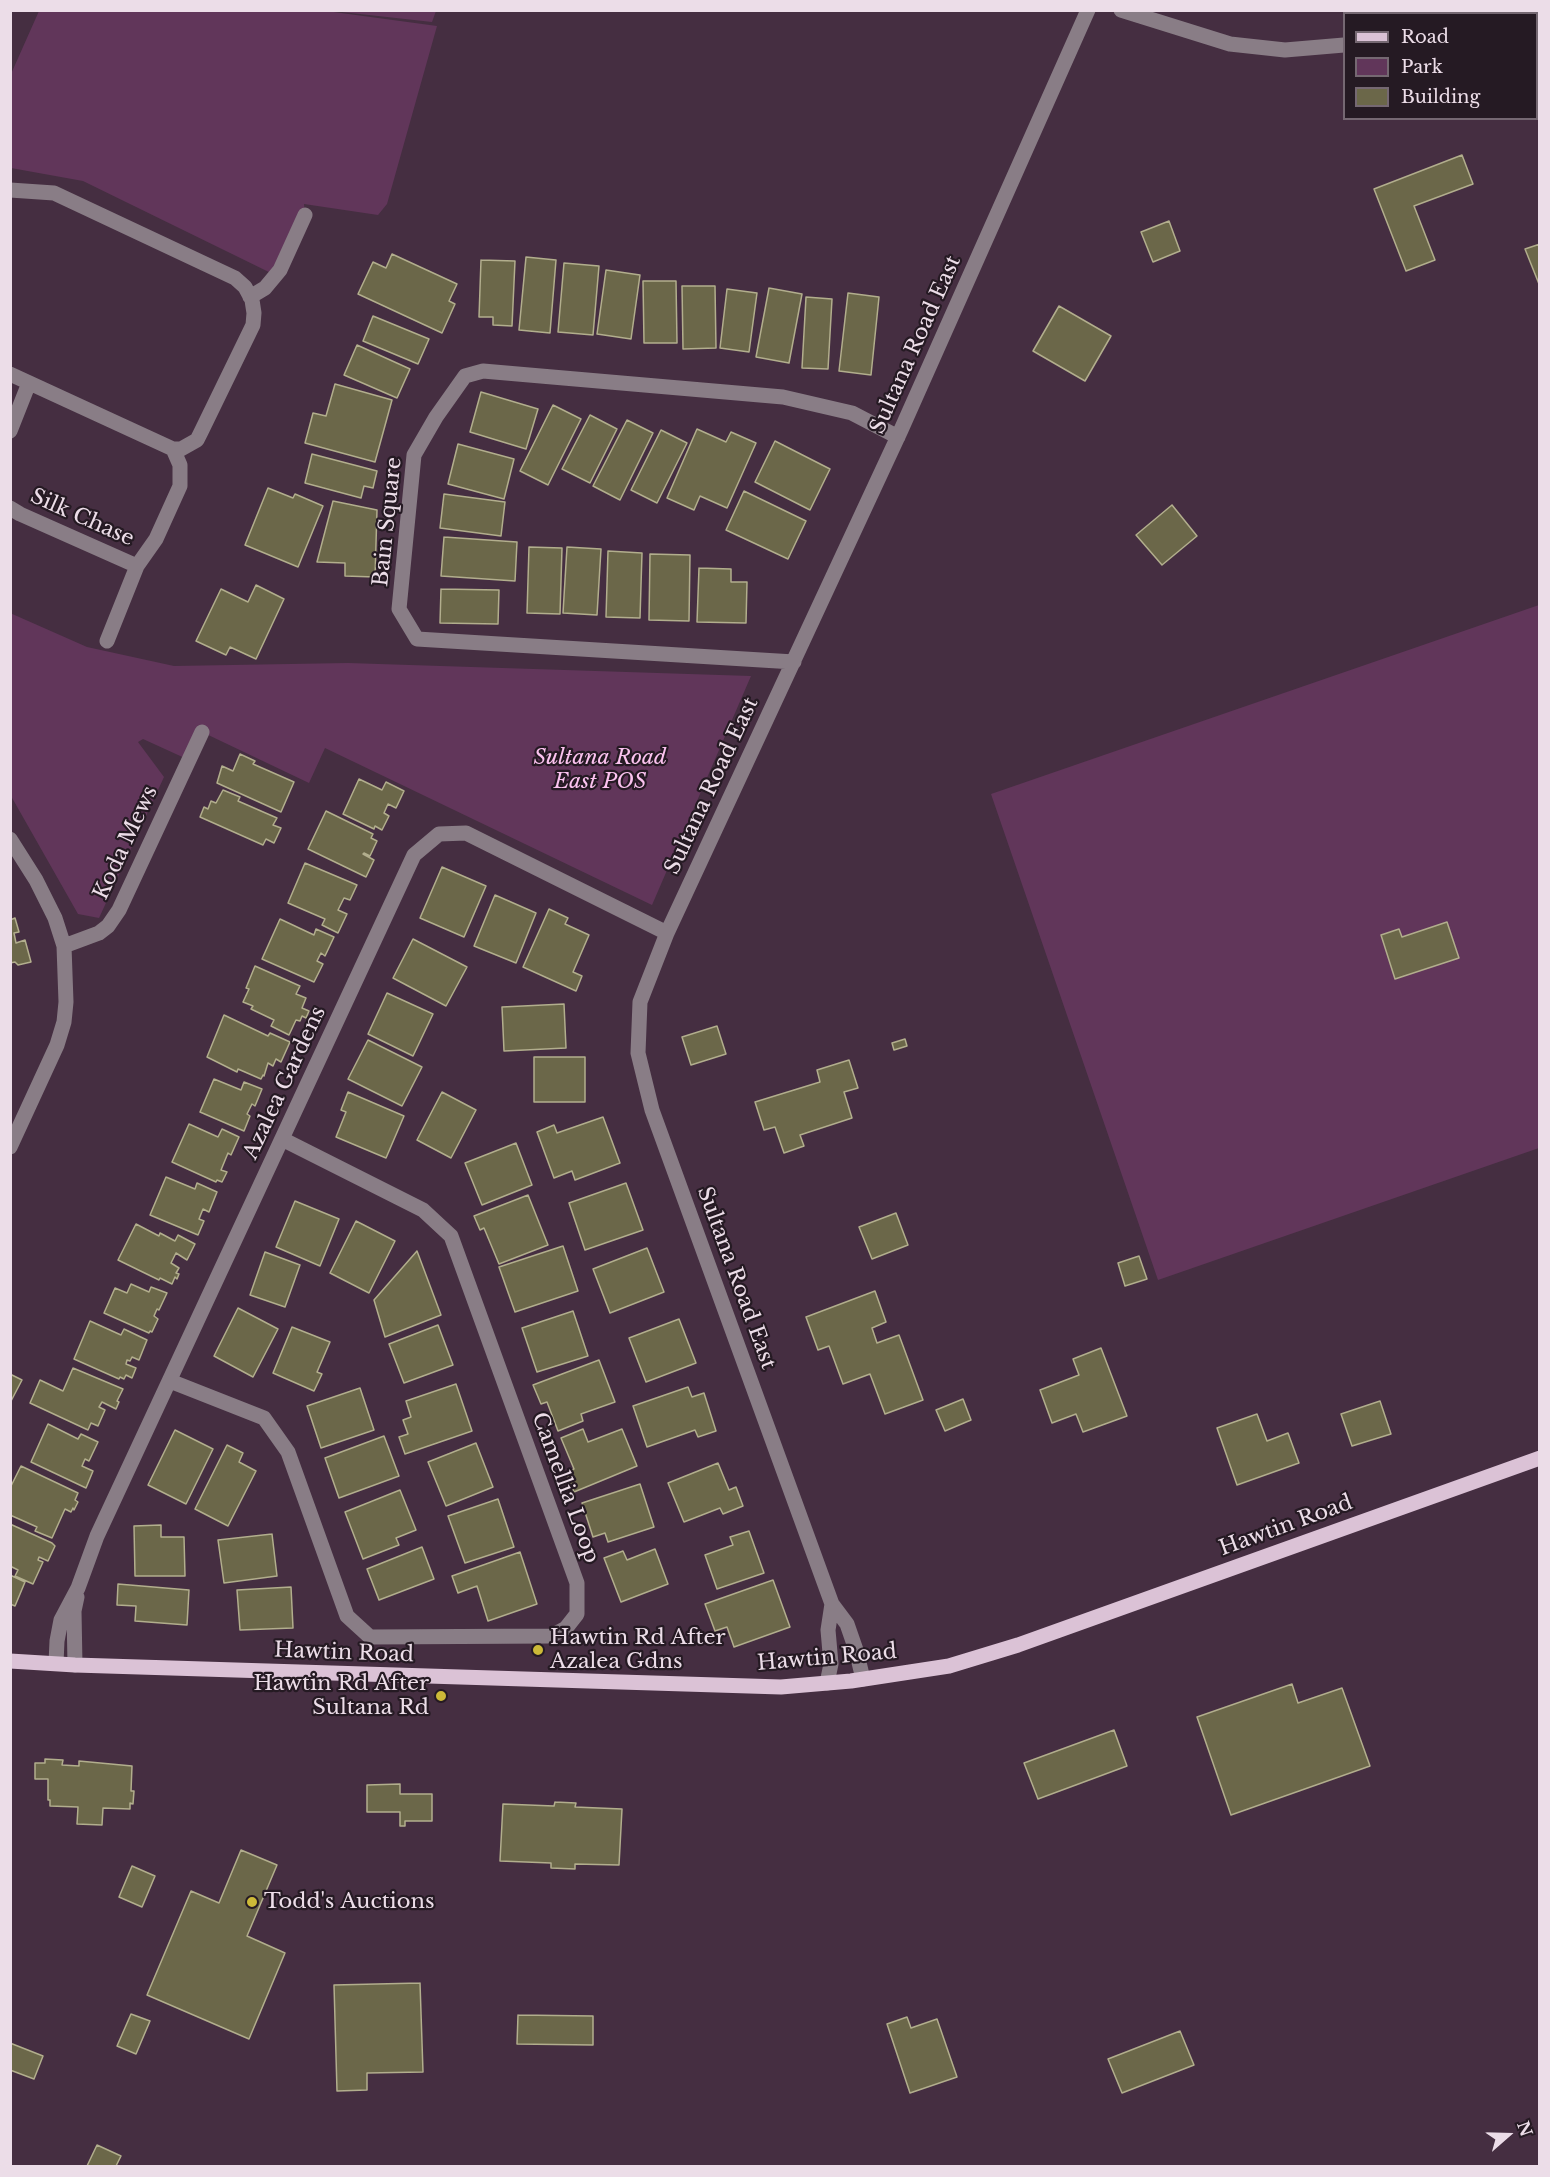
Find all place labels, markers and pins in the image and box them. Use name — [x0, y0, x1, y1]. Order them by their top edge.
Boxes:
place label: Hawtin Rd After Azalea Gdns — [550, 1625, 726, 1675]
marker: Hawtin Rd After Azalea Gdns — [531, 1643, 545, 1657]
place label: Hawtin Rd After Sultana Rd — [253, 1671, 429, 1721]
marker: Hawtin Rd After Sultana Rd — [434, 1689, 448, 1703]
place label: Todd's Auctions — [264, 1889, 435, 1915]
marker: Todd's Auctions — [245, 1895, 259, 1909]

